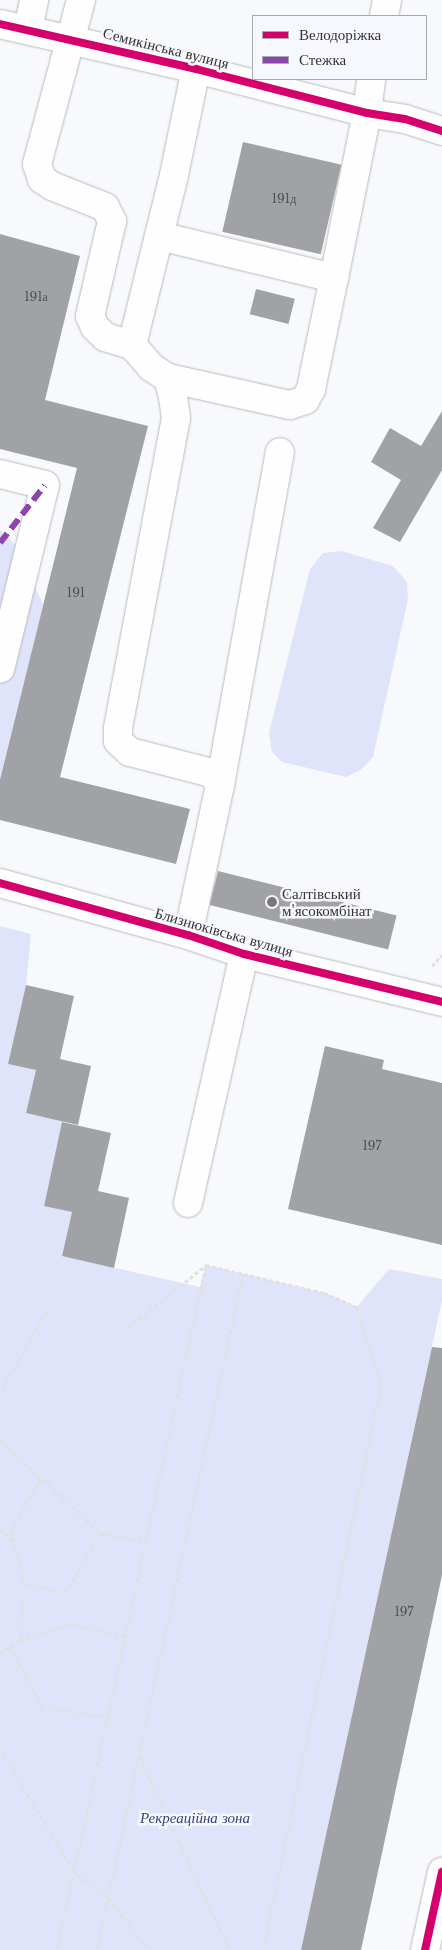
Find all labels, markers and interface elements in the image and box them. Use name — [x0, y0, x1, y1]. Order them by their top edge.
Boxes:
legend — [252, 15, 427, 80]
street label: Семикінська вулиця — [101, 24, 231, 72]
text: Велодоріжка — [299, 25, 381, 44]
text: Стежка — [299, 50, 346, 69]
house number: 191д — [272, 192, 296, 206]
house number: 191а — [24, 290, 48, 304]
house number: 191 — [67, 586, 85, 600]
place label: Салтівський м'ясокомбінат — [282, 884, 372, 919]
marker: Салтівський м'ясокомбінат — [266, 896, 278, 908]
street label: Близнюківська вулиця — [153, 904, 295, 960]
house number: 197 — [362, 1139, 382, 1153]
house number: 197 — [394, 1605, 414, 1619]
park label: Рекреаційна зона — [140, 1809, 250, 1827]

